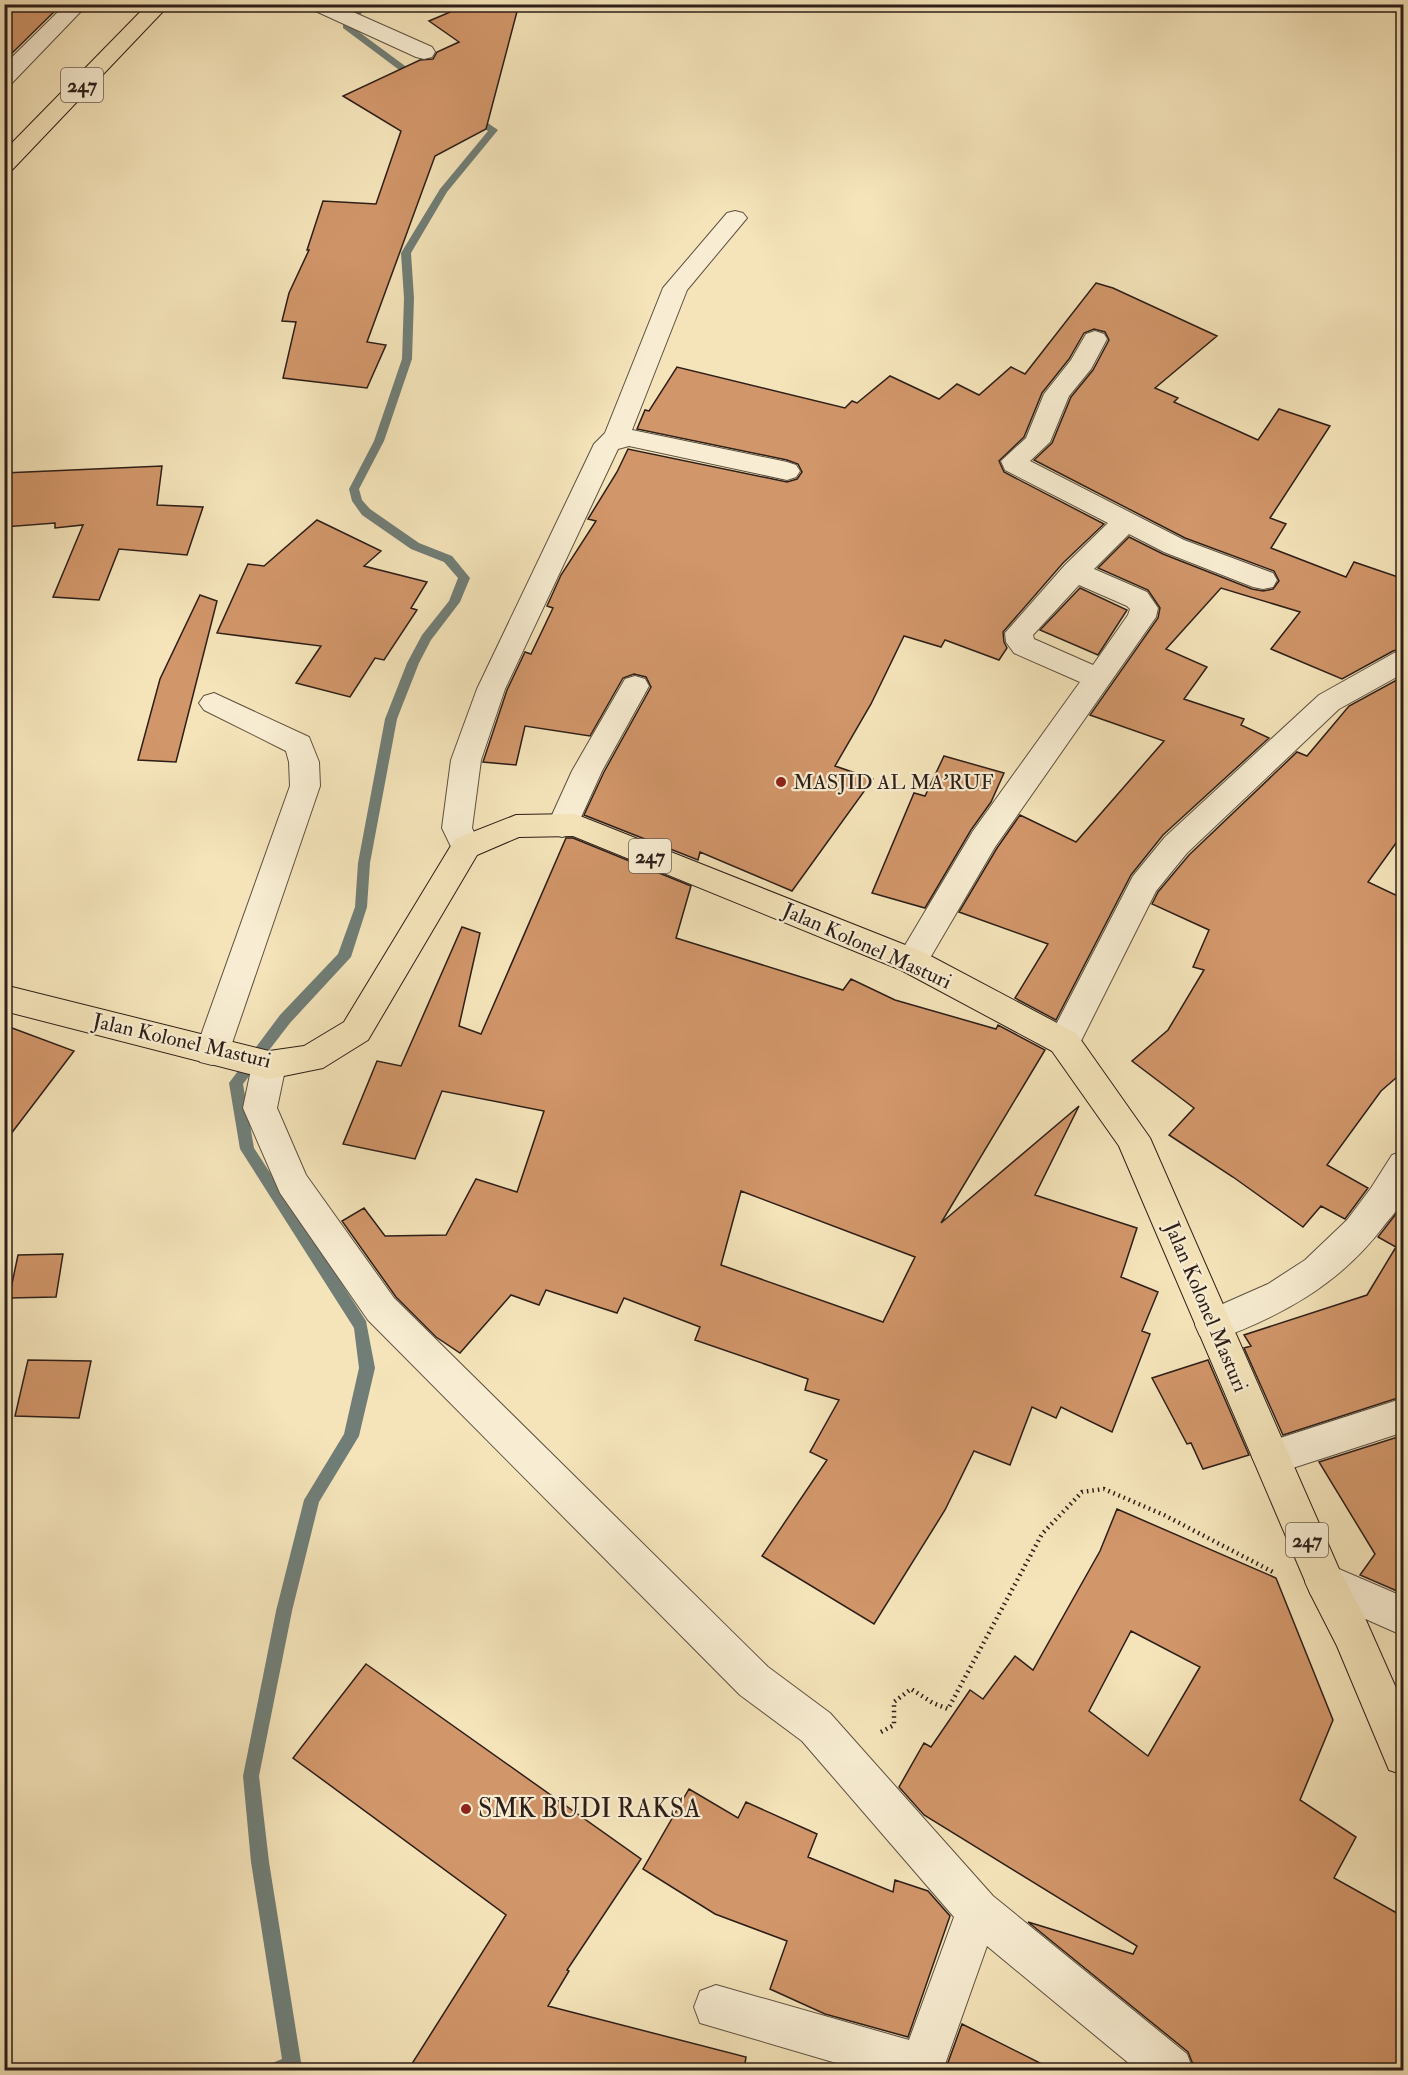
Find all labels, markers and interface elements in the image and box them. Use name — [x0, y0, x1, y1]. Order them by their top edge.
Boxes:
road number: 247 — [61, 68, 103, 102]
place label: MASJID AL MA'RUF — [793, 769, 994, 796]
marker: MASJID AL MA'RUF — [774, 775, 788, 789]
road number: 247 — [629, 839, 671, 873]
street label: Jalan Kolonel Masturi — [777, 896, 956, 996]
street label: Jalan Kolonel Masturi — [89, 1007, 274, 1075]
street label: Jalan Kolonel Masturi — [1158, 1217, 1254, 1397]
road number: 247 — [1286, 1523, 1328, 1557]
place label: SMK BUDI RAKSA — [478, 1793, 701, 1825]
marker: SMK BUDI RAKSA — [459, 1802, 473, 1816]

